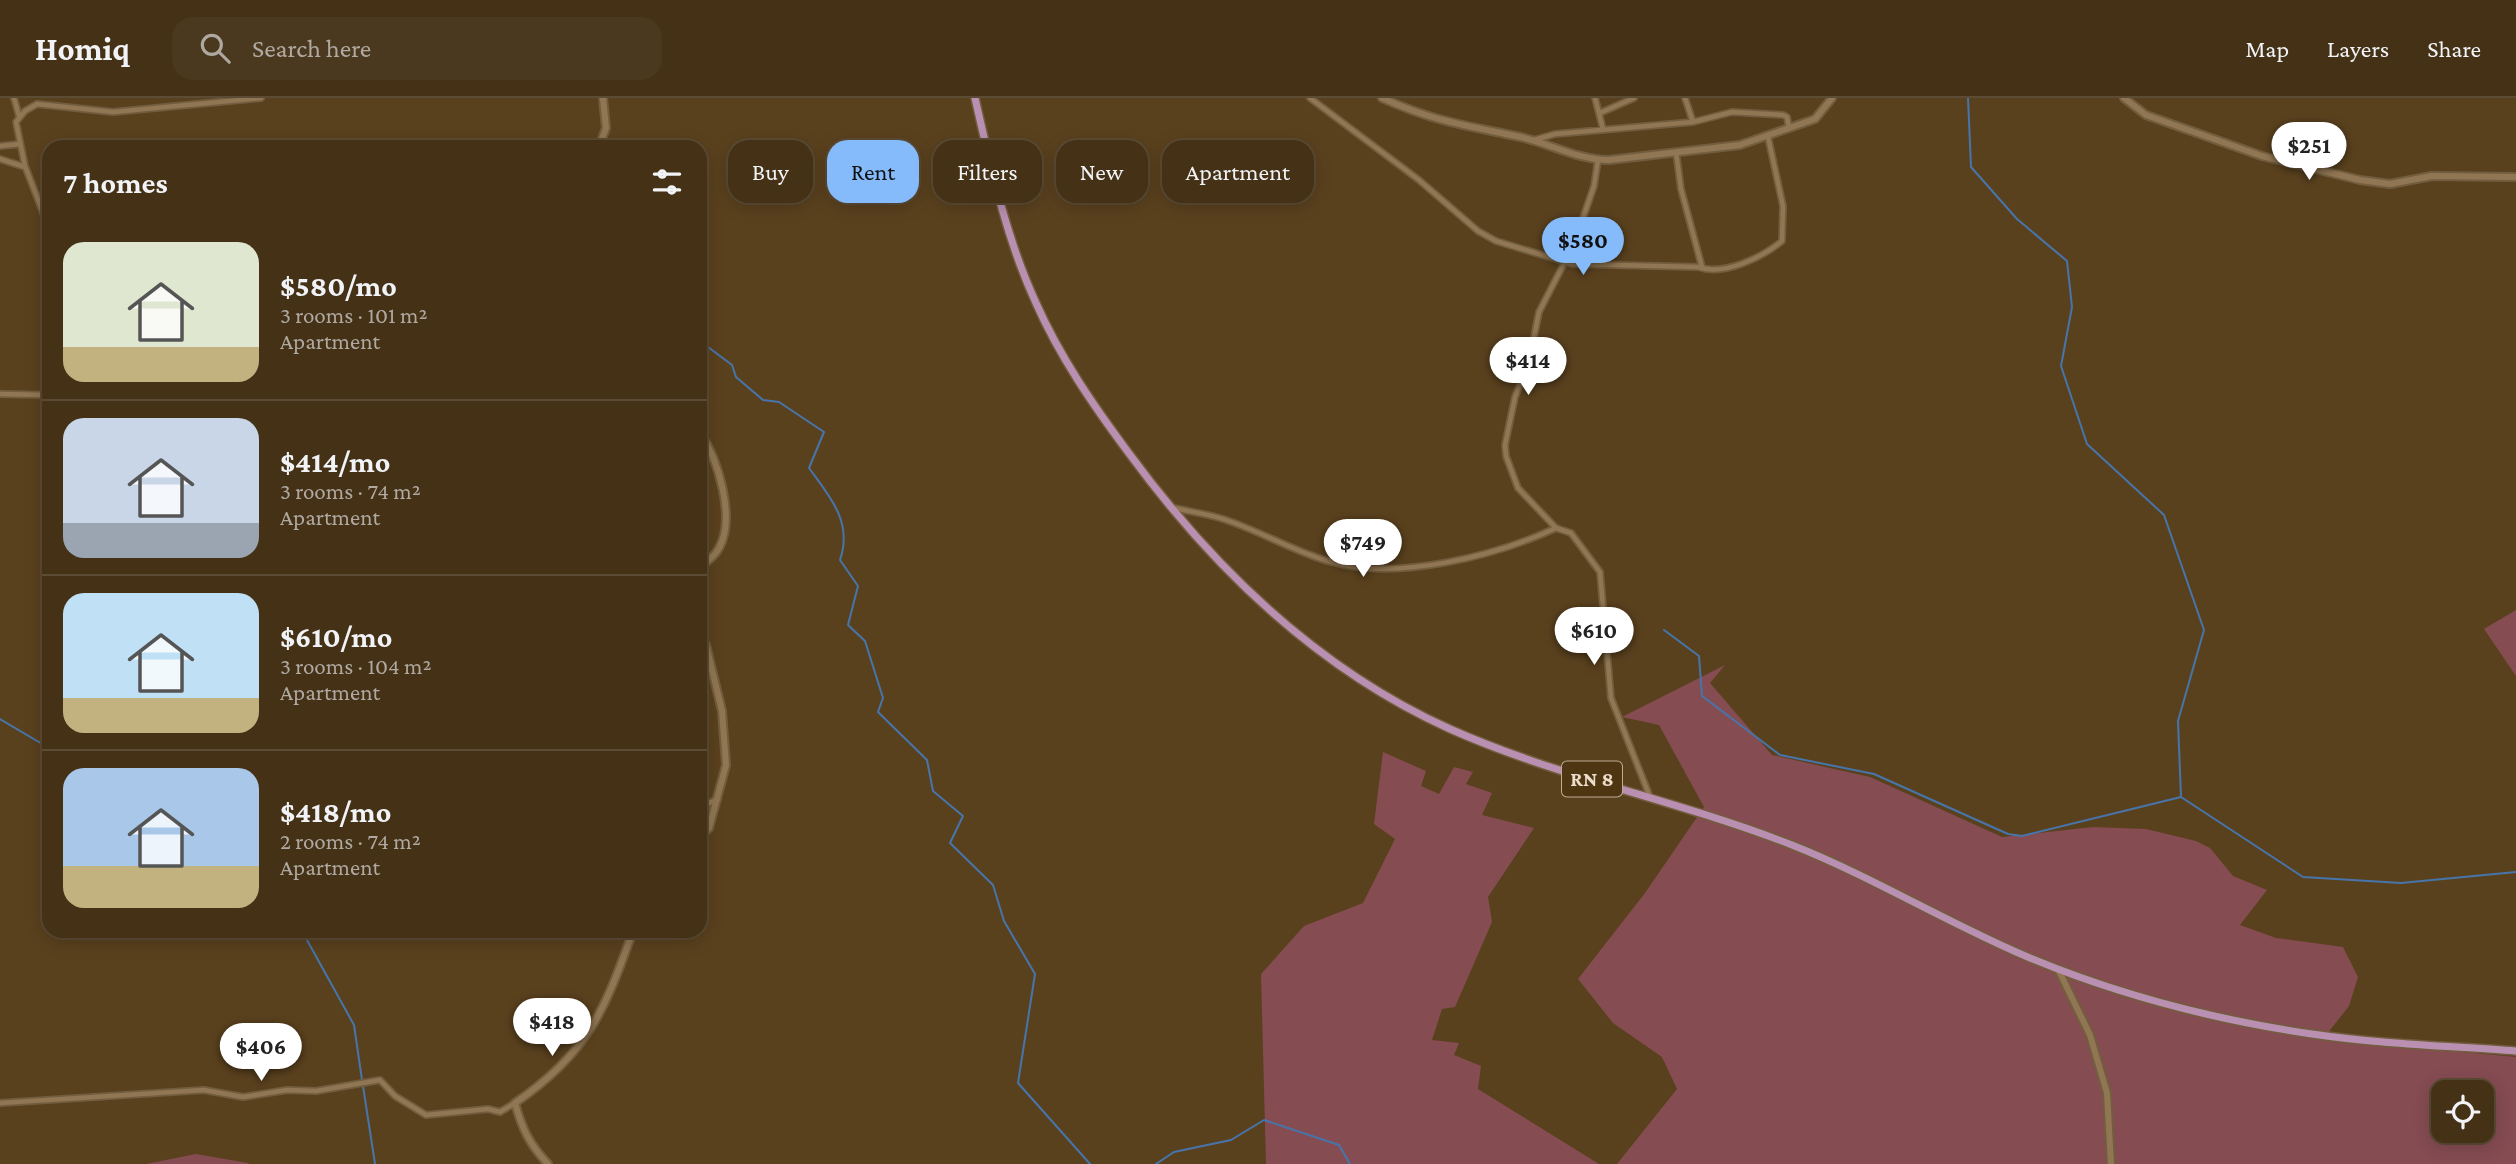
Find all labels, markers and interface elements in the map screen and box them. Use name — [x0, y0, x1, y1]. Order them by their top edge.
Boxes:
search box — [172, 17, 662, 80]
icon: search — [196, 29, 234, 67]
text: Homiq — [35, 30, 130, 67]
text: Search here — [252, 34, 371, 63]
text: Map — [2245, 35, 2289, 62]
text: Layers — [2327, 35, 2389, 62]
text: Share — [2427, 35, 2481, 62]
pin: $251 — [2268, 122, 2350, 182]
text: $251 — [2288, 132, 2331, 158]
chip: Buy — [728, 140, 813, 203]
chip: Rent — [827, 140, 919, 203]
chip: Filters — [933, 140, 1042, 203]
chip: New — [1056, 140, 1148, 203]
chip: Apartment — [1162, 140, 1314, 203]
icon: filters — [648, 163, 686, 201]
text: 7 homes — [63, 166, 168, 199]
pin: $580 — [1542, 218, 1624, 277]
text: $580 — [1558, 227, 1608, 253]
text: $580/mo — [280, 269, 397, 302]
icon: home — [119, 270, 203, 354]
text: 3 rooms · 101 m² — [280, 302, 427, 328]
text: Apartment — [280, 328, 380, 354]
pin: $414 — [1487, 338, 1569, 397]
text: $414 — [1506, 347, 1550, 373]
text: $414/mo — [280, 445, 390, 478]
icon: home — [119, 446, 203, 530]
text: 3 rooms · 74 m² — [280, 478, 421, 504]
text: Apartment — [280, 504, 380, 530]
pin: $749 — [1322, 519, 1404, 579]
text: $749 — [1340, 529, 1386, 555]
pin: $610 — [1553, 608, 1635, 667]
text: $610 — [1571, 617, 1617, 643]
text: $610/mo — [280, 620, 392, 653]
icon: home — [119, 621, 203, 705]
text: 3 rooms · 104 m² — [280, 653, 432, 679]
text: Apartment — [280, 679, 380, 705]
road number: RN 8 — [1562, 762, 1622, 796]
text: $418/mo — [280, 795, 391, 828]
icon: home — [119, 796, 203, 880]
text: 2 rooms · 74 m² — [280, 828, 421, 854]
text: Apartment — [280, 854, 380, 880]
pin: $418 — [511, 998, 593, 1058]
text: $418 — [529, 1008, 575, 1034]
pin: $406 — [220, 1024, 302, 1083]
text: $406 — [236, 1033, 286, 1059]
map controls — [2431, 1080, 2494, 1143]
button: locate — [2431, 1080, 2494, 1143]

